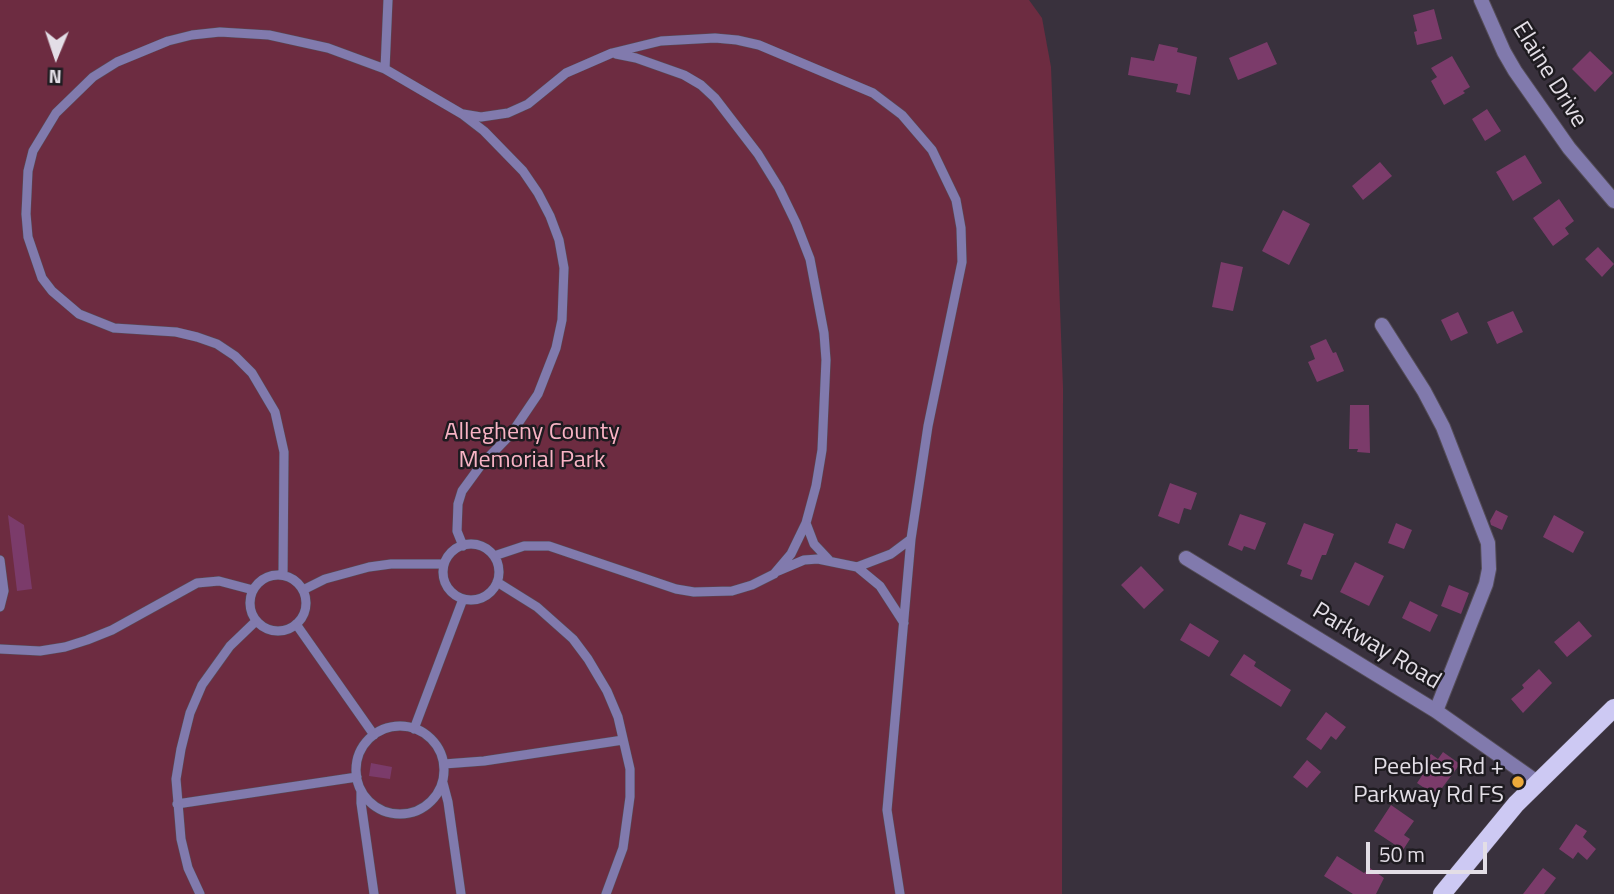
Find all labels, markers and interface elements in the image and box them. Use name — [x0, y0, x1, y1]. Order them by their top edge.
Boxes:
street label: Elaine Drive — [1505, 17, 1593, 133]
north arrow — [21, 21, 91, 91]
text: N — [48, 63, 62, 92]
park label: Allegheny County Memorial Park — [444, 419, 620, 475]
street label: Parkway Road — [1307, 597, 1445, 697]
place label: Peebles Rd + Parkway Rd FS — [1353, 754, 1504, 810]
marker: Peebles Rd + Parkway Rd FS — [1510, 774, 1526, 790]
scale bar — [1369, 828, 1490, 872]
text: 50 m — [1379, 838, 1425, 870]

